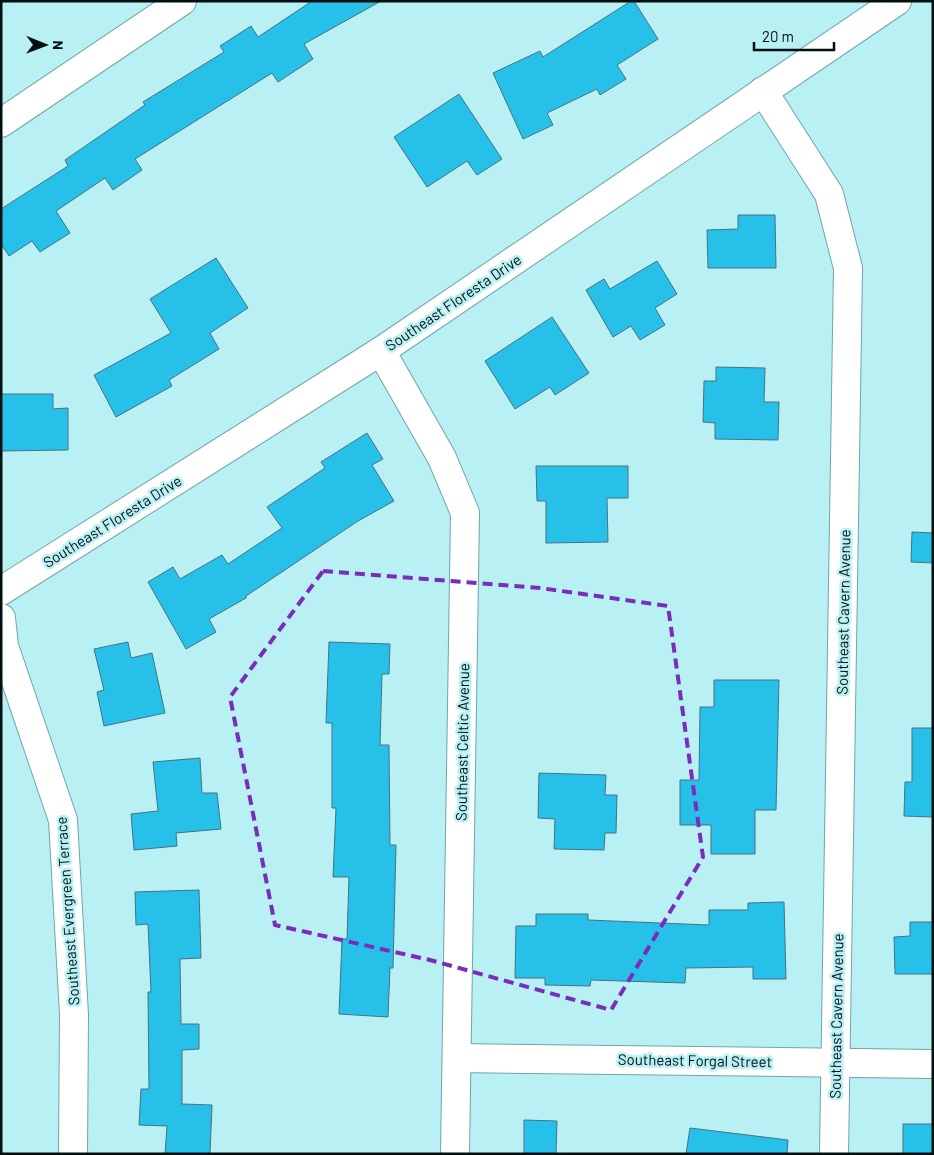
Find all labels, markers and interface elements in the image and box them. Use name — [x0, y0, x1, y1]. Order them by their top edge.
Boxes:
north arrow — [20, 20, 70, 70]
scale bar — [754, 20, 834, 52]
text: 20 m — [762, 27, 794, 45]
text: N — [50, 40, 67, 50]
street label: Southeast Floresta Drive — [382, 250, 524, 354]
street label: Southeast Floresta Drive — [39, 471, 185, 571]
street label: Southeast Cavern Avenue — [833, 529, 853, 695]
street label: Southeast Celtic Avenue — [452, 663, 472, 821]
street label: Southeast Evergreen Terrace — [51, 816, 83, 1006]
street label: Southeast Cavern Avenue — [826, 933, 846, 1099]
street label: Southeast Forgal Street — [618, 1050, 772, 1070]

